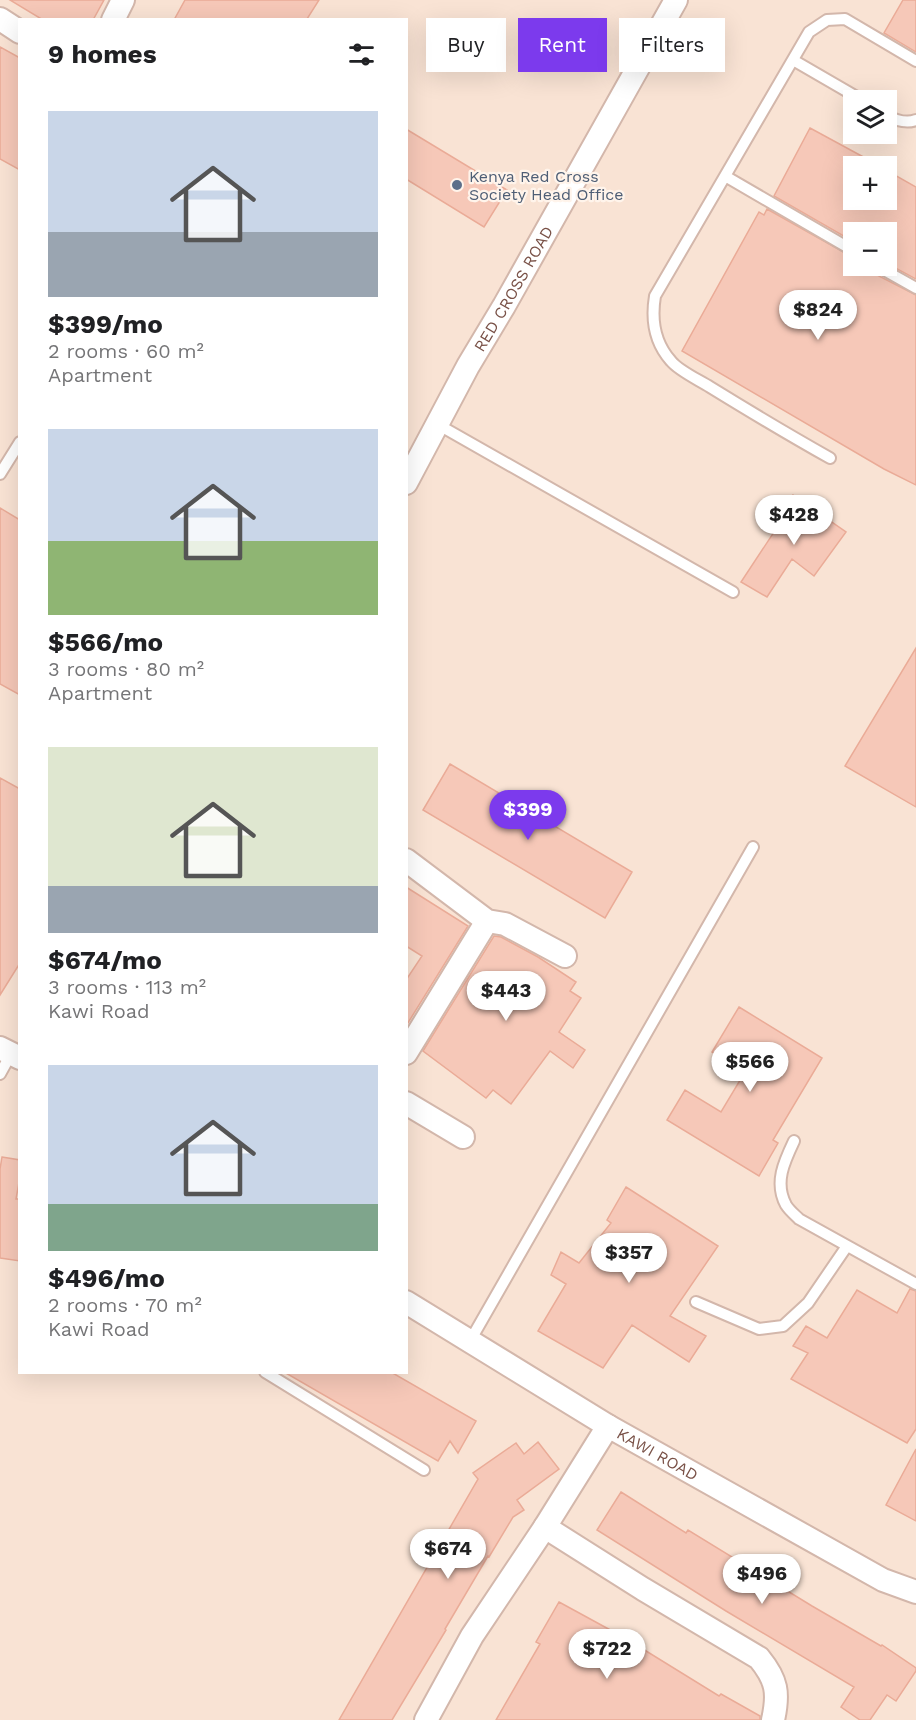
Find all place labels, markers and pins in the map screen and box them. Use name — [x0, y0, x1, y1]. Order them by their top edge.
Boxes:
place label: Kenya Red Cross Society Head Office — [469, 167, 623, 204]
marker: Kenya Red Cross Society Head Office — [450, 178, 464, 192]
pin: $824 — [782, 290, 854, 341]
pin: $428 — [758, 495, 830, 546]
pin: $399 — [492, 790, 564, 841]
pin: $443 — [470, 971, 542, 1022]
pin: $566 — [714, 1042, 786, 1093]
pin: $357 — [593, 1233, 665, 1284]
pin: $674 — [412, 1529, 484, 1580]
pin: $496 — [726, 1554, 798, 1605]
pin: $722 — [571, 1629, 643, 1680]

